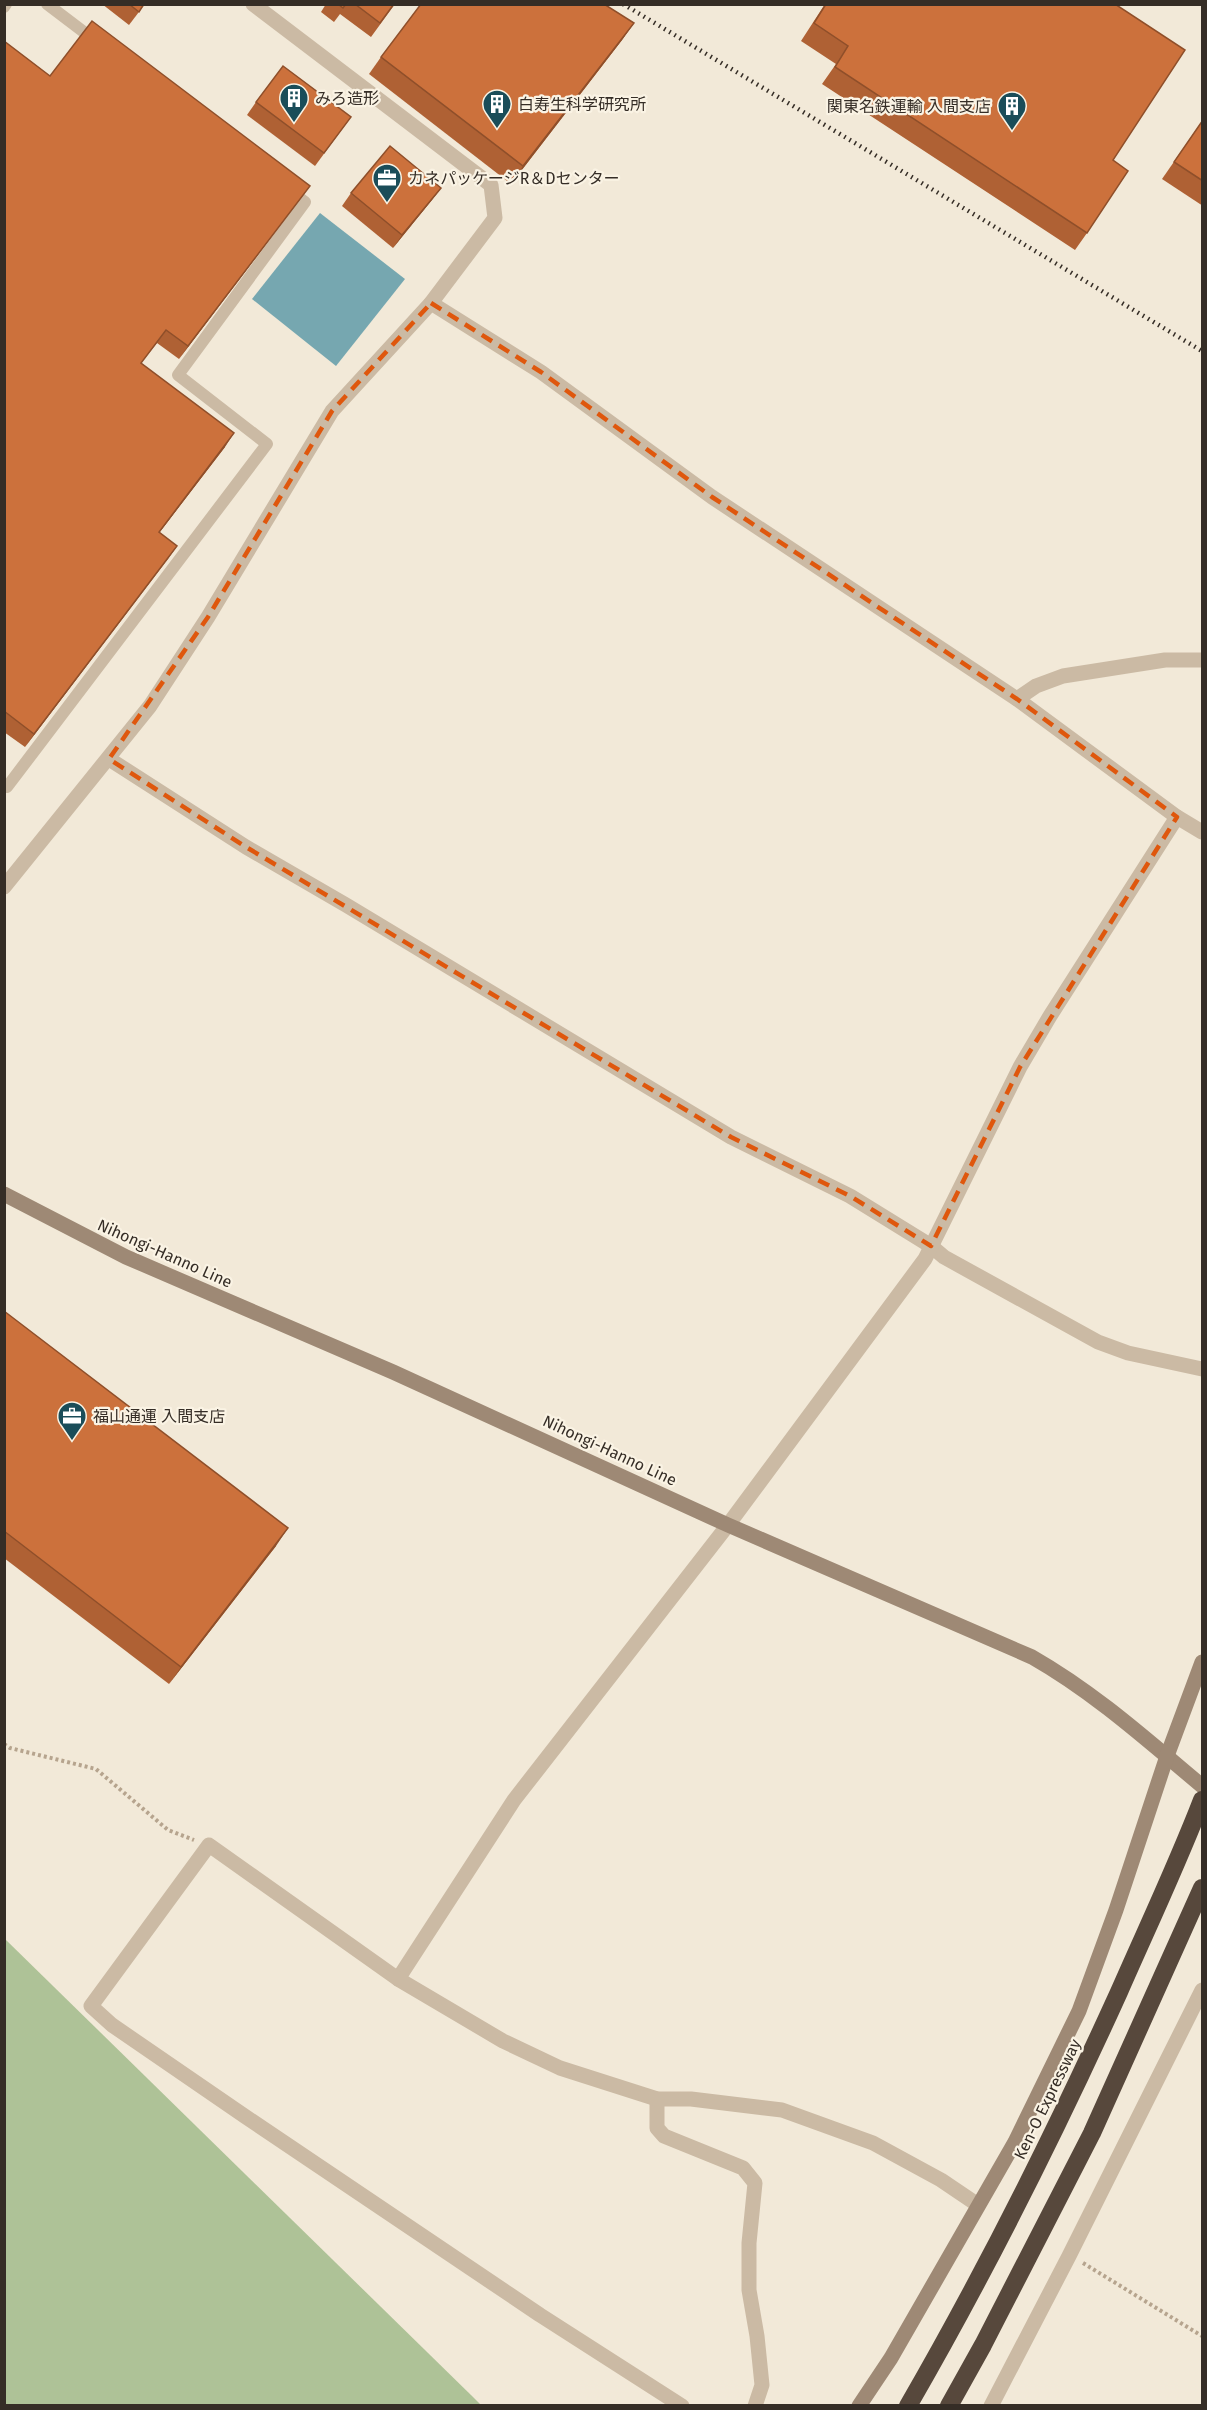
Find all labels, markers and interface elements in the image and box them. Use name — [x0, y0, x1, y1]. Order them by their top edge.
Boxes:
building icon: みろ造形 — [278, 82, 310, 124]
building icon: 白寿生科学研究所 — [481, 88, 513, 130]
place label: みろ造形 — [315, 89, 379, 108]
building icon: 関東名鉄運輸 入間支店 — [996, 90, 1028, 132]
place label: 白寿生科学研究所 — [518, 95, 646, 114]
place label: 関東名鉄運輸 入間支店 — [827, 97, 991, 116]
office icon: カネパッケージR＆Dセンター — [371, 162, 403, 204]
place label: カネパッケージR＆Dセンター — [408, 169, 620, 188]
street label: Nihongi-Hanno Line — [95, 1215, 235, 1292]
office icon: 福山通運 入間支店 — [56, 1400, 88, 1442]
place label: 福山通運 入間支店 — [93, 1407, 225, 1426]
street label: Nihongi-Hanno Line — [540, 1411, 680, 1490]
street label: Ken-O Expressway — [1010, 2036, 1085, 2163]

